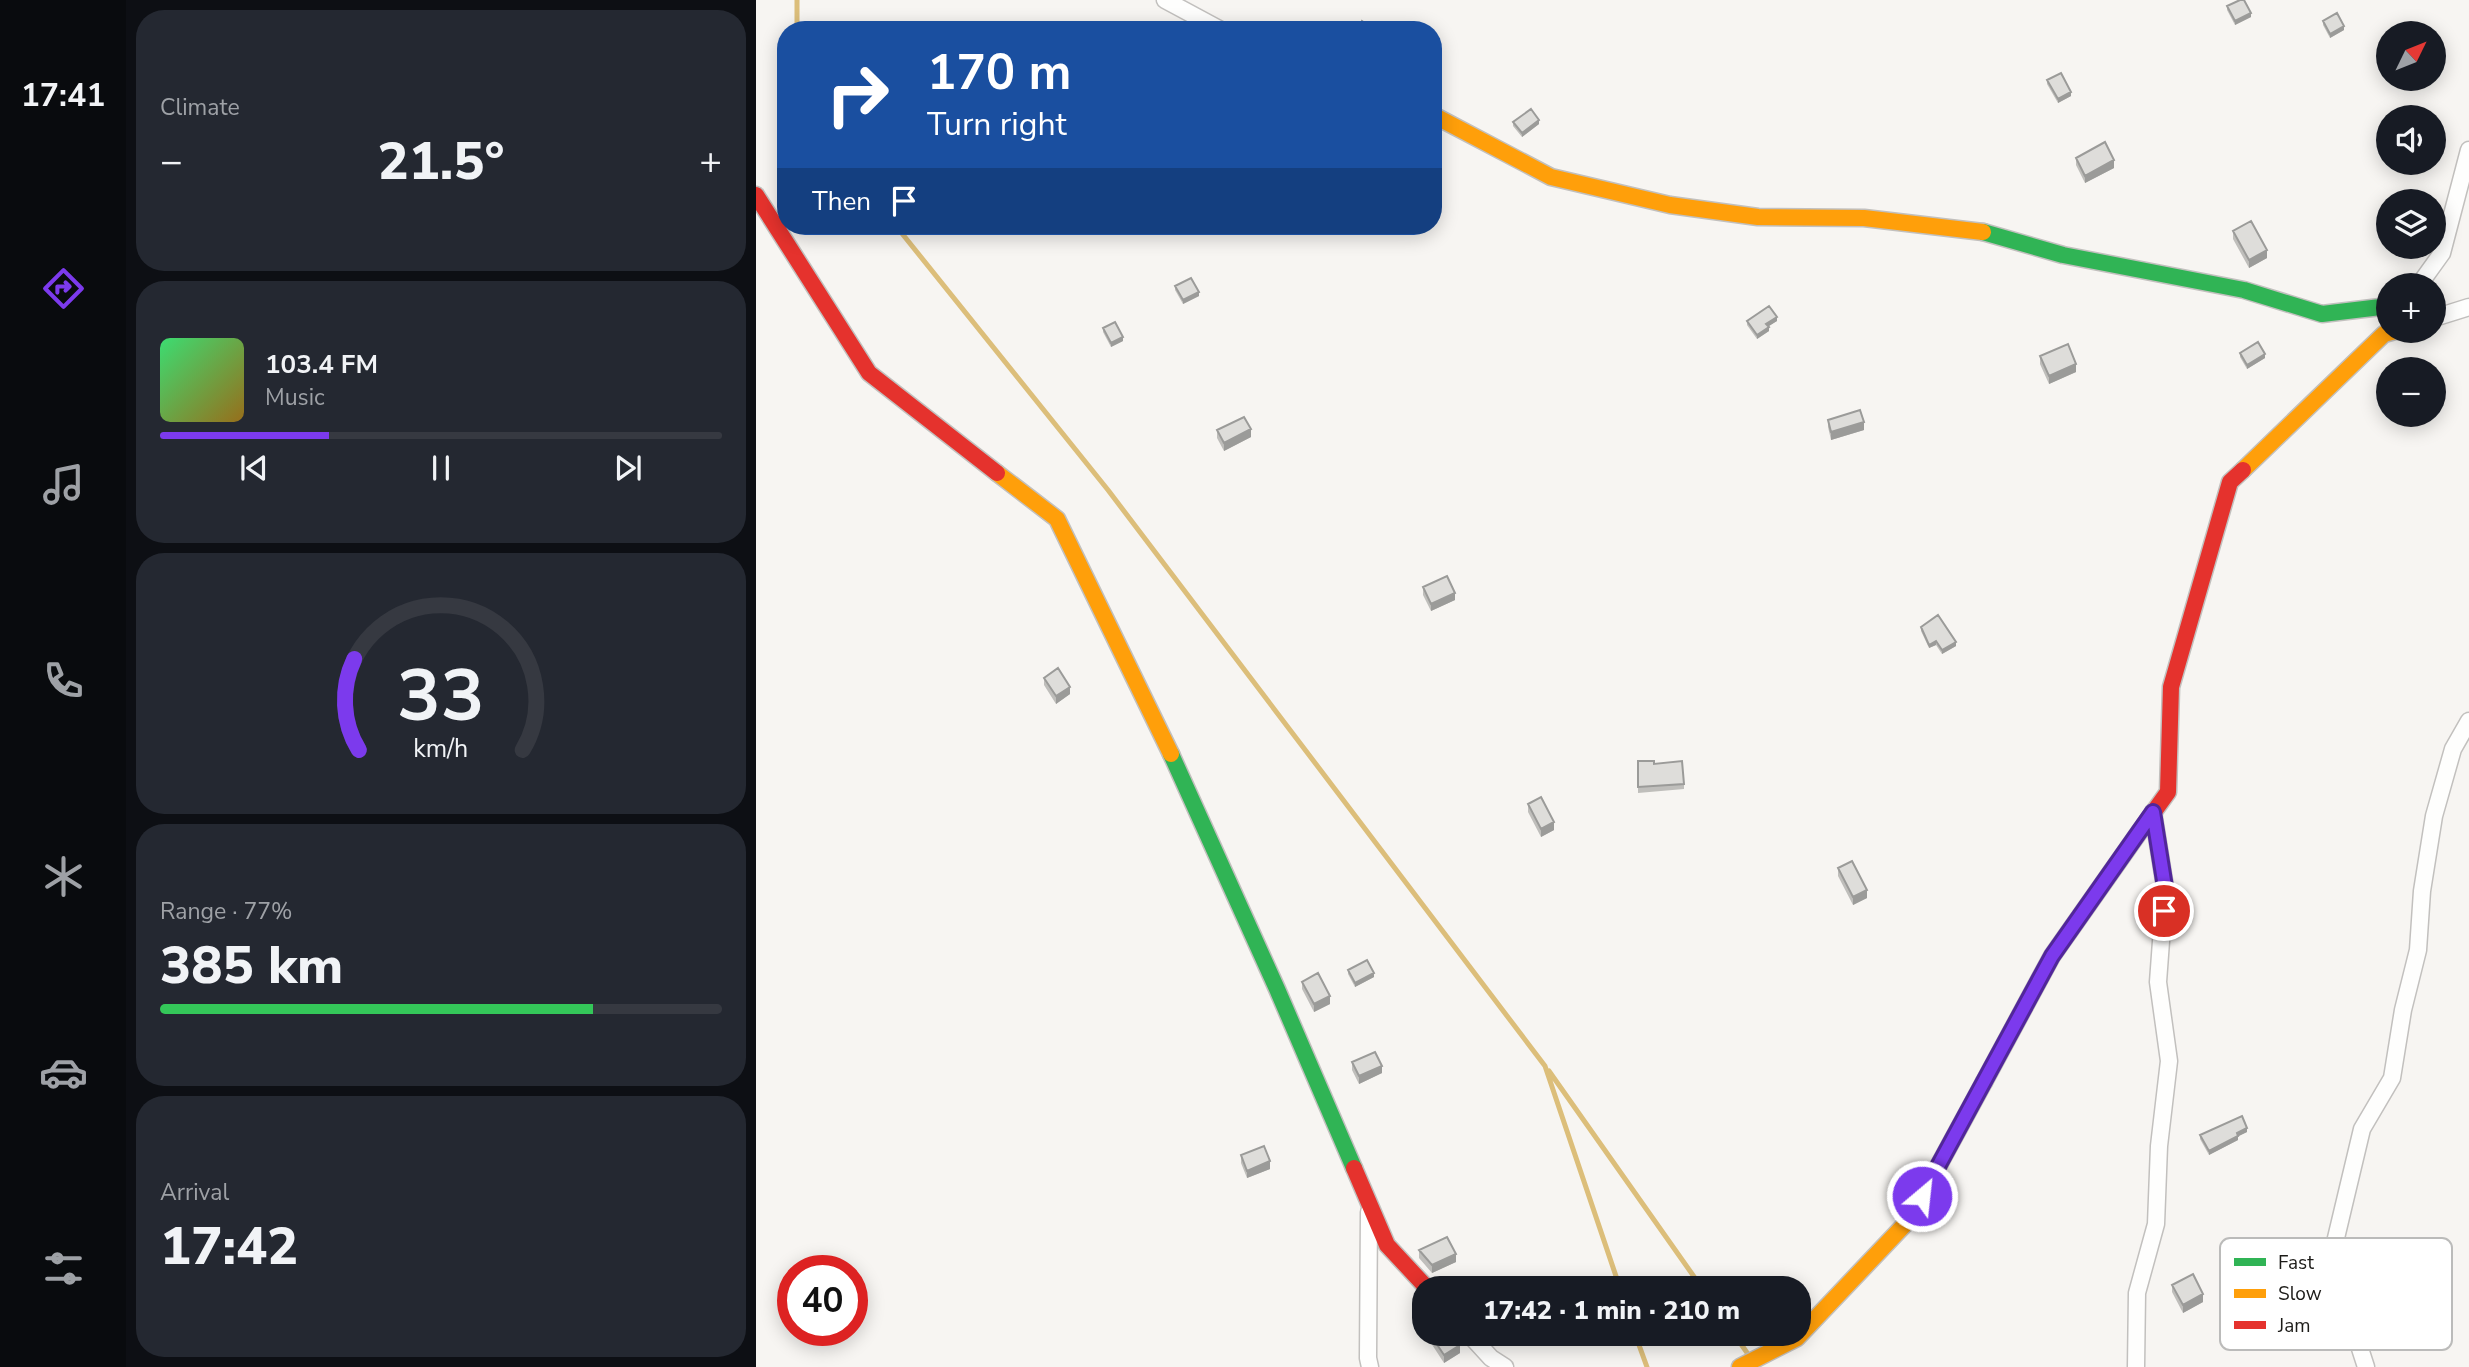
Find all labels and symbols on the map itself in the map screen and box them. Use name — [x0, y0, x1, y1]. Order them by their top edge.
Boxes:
north arrow — [2376, 21, 2446, 91]
pin — [2134, 881, 2194, 941]
position arrow — [1885, 1159, 1959, 1233]
legend — [2220, 1238, 2452, 1350]
text: Fast — [2278, 1250, 2314, 1276]
speed limit sign: 40 — [777, 1255, 868, 1346]
text: Slow — [2278, 1281, 2322, 1307]
text: Jam — [2277, 1313, 2311, 1339]

